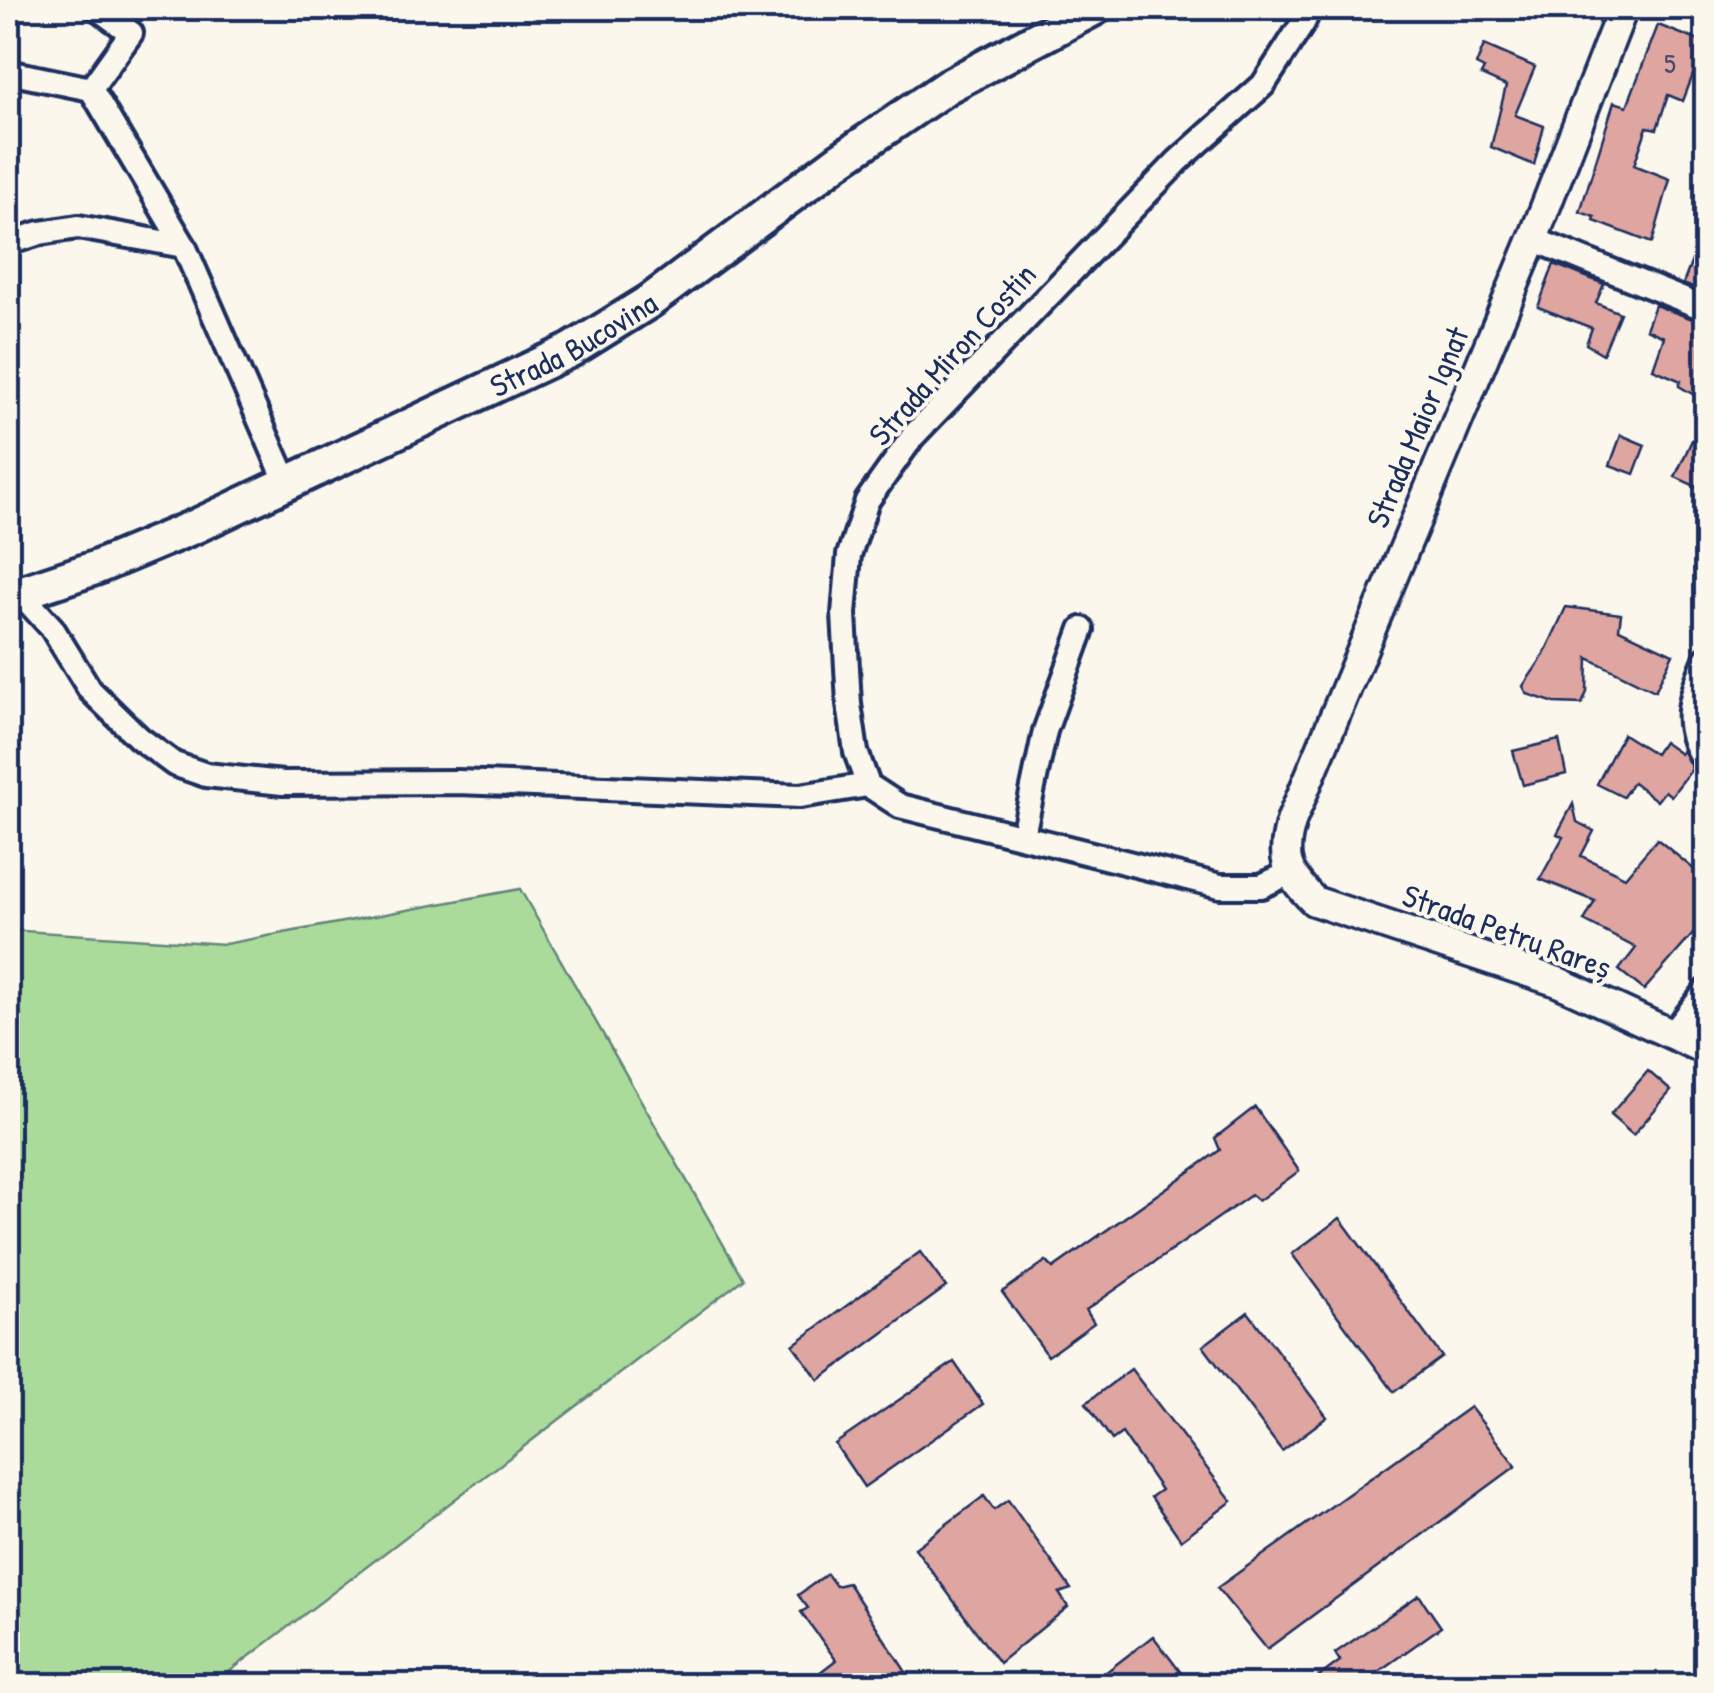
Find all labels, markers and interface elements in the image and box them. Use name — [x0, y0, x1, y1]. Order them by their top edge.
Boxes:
house number: 5 — [1664, 44, 1676, 82]
street label: Strada Miron Costin — [859, 254, 1045, 454]
street label: Strada Bucovina — [483, 281, 665, 407]
street label: Strada Maior Ignat — [1355, 319, 1479, 534]
street label: Strada Petru Rareș — [1397, 873, 1617, 989]

